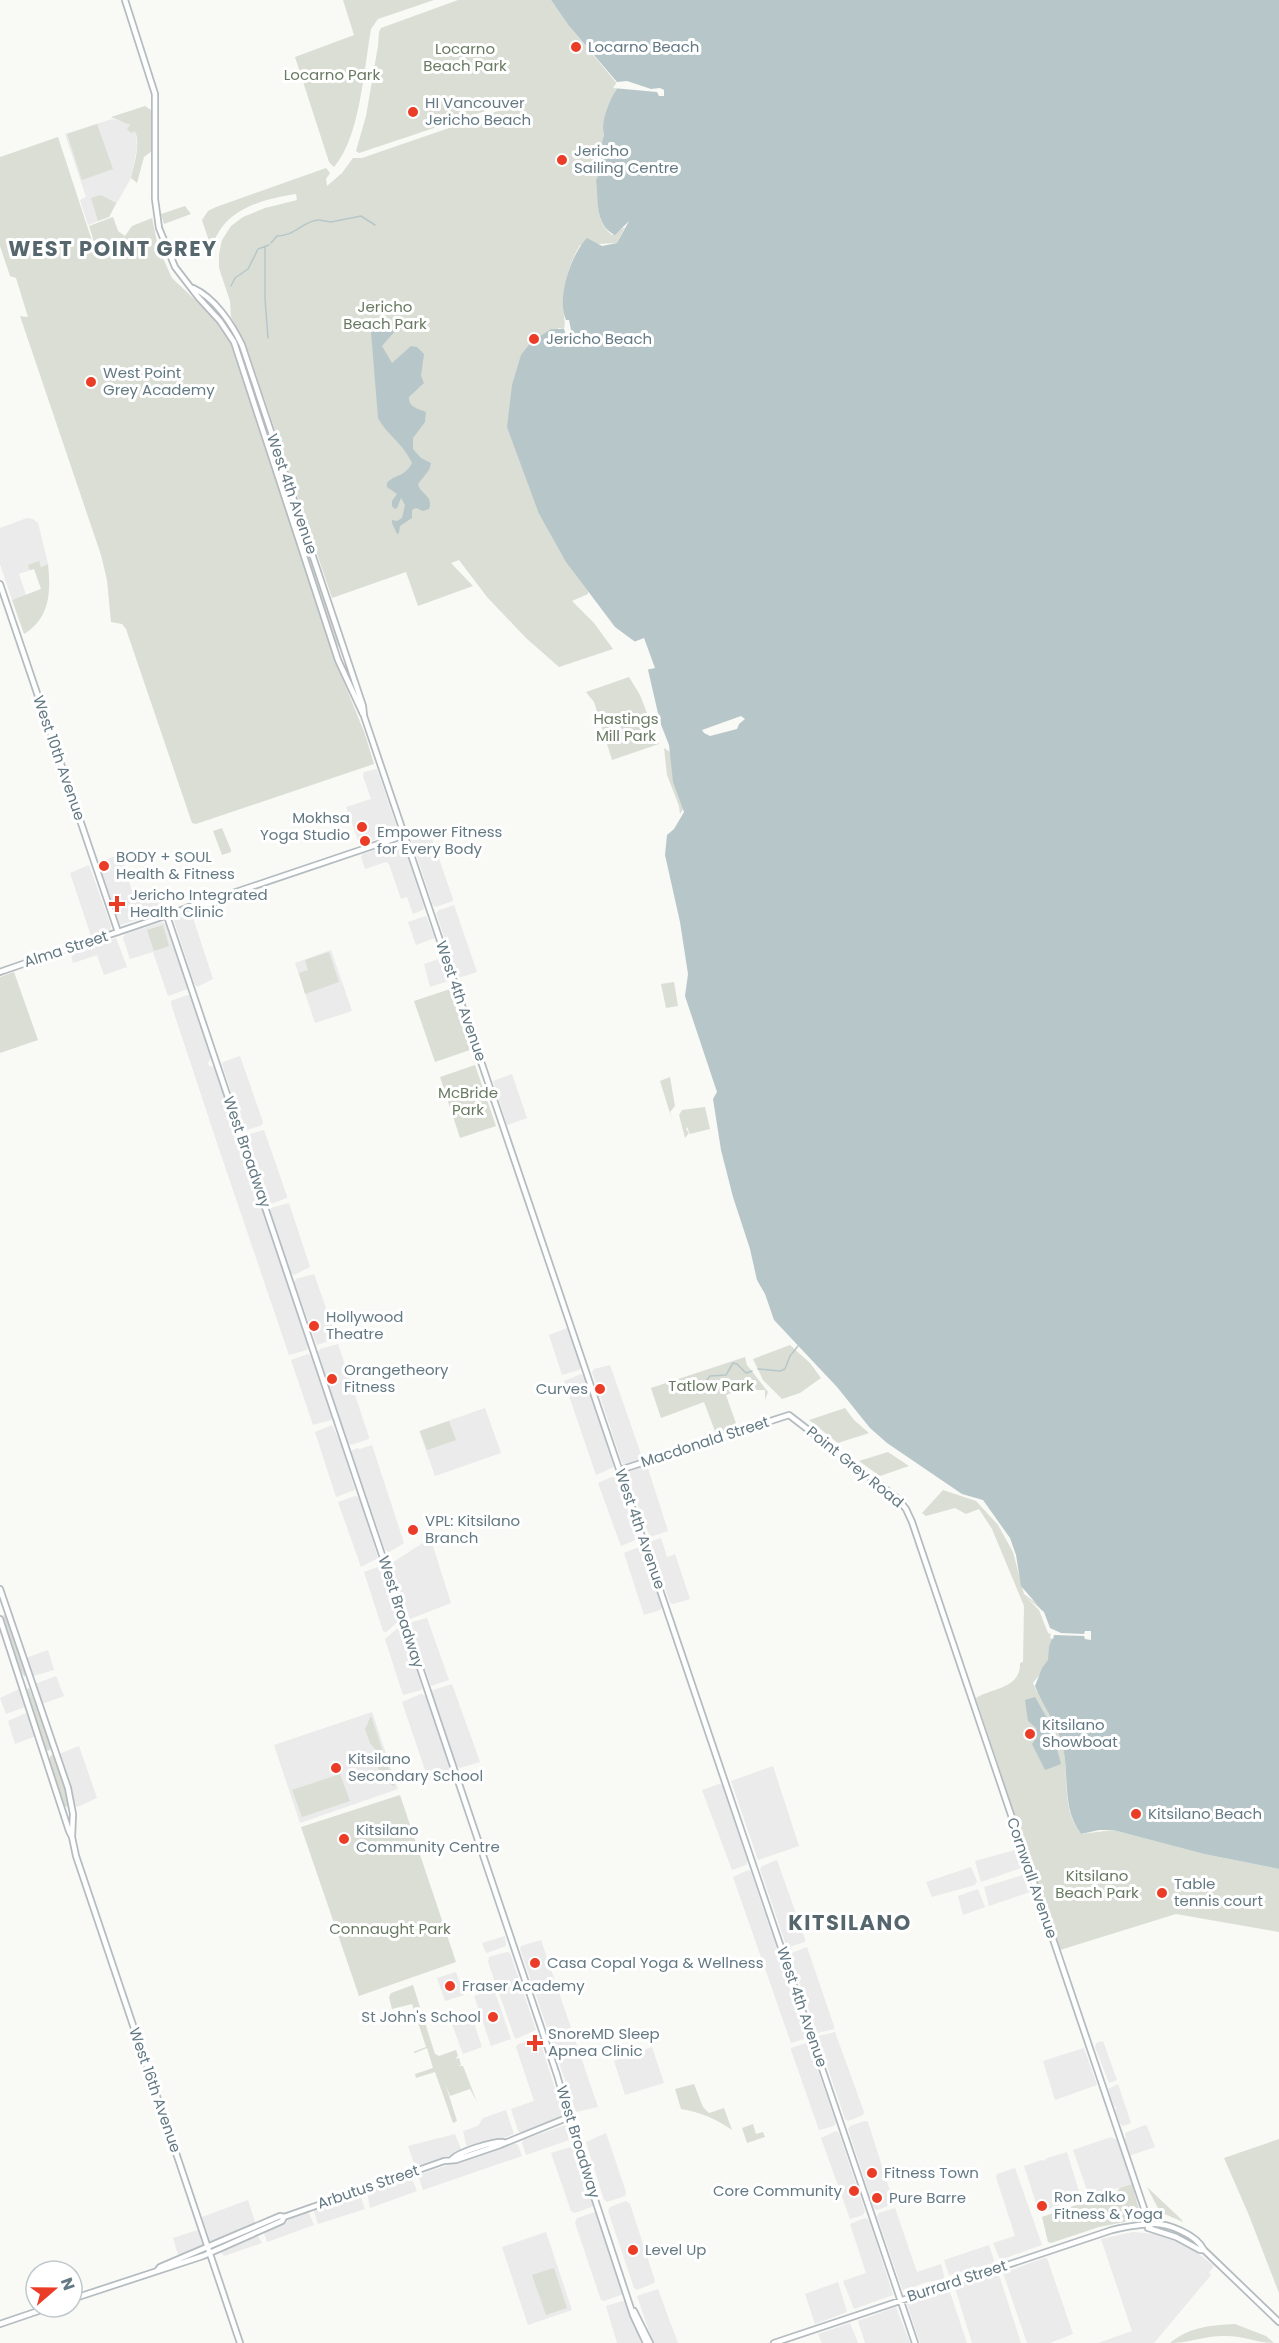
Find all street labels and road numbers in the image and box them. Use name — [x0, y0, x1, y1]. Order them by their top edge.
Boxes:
street label: West 4th Avenue — [262, 431, 323, 557]
street label: West 10th Avenue — [28, 693, 91, 823]
street label: Alma Street — [21, 925, 111, 972]
street label: West 4th Avenue — [431, 938, 492, 1064]
street label: West Broadway — [219, 1093, 277, 1211]
street label: Macdonald Street — [638, 1411, 772, 1472]
street label: Point Grey Road — [802, 1421, 908, 1512]
street label: West 4th Avenue — [610, 1466, 671, 1592]
street label: West Broadway — [373, 1553, 430, 1671]
street label: Cornwall Avenue — [1002, 1815, 1063, 1941]
street label: West 4th Avenue — [772, 1944, 833, 2070]
street label: West 16th Avenue — [124, 2025, 187, 2155]
street label: West Broadway — [551, 2083, 606, 2201]
street label: Arbutus Street — [314, 2159, 421, 2214]
street label: Burrard Street — [904, 2255, 1009, 2307]

